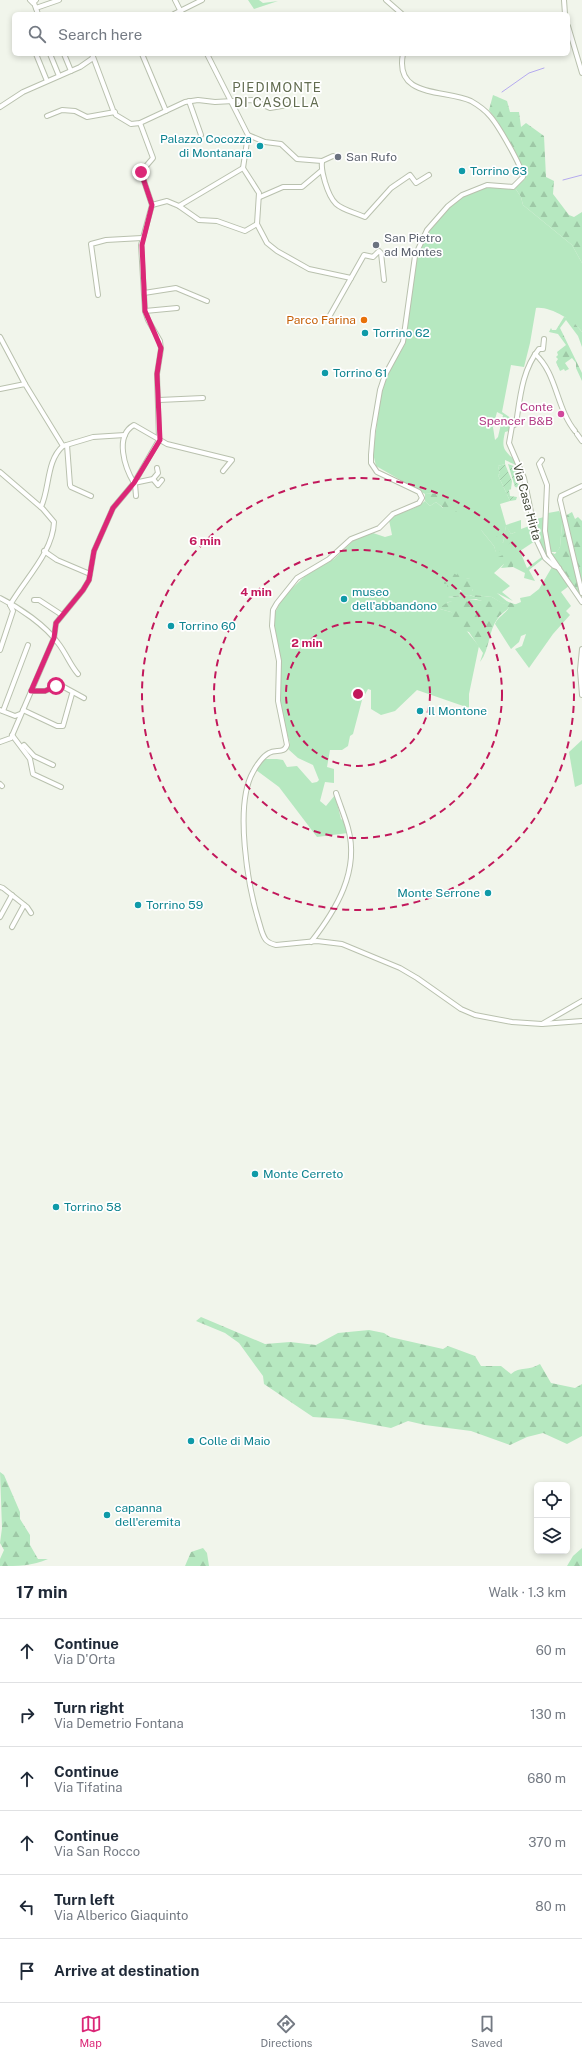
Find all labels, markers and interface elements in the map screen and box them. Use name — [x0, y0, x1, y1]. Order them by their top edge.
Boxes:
search box — [12, 12, 570, 56]
icon: search — [26, 23, 48, 45]
text: Search here — [58, 26, 142, 43]
district label: PIEDIMONTE DI CASOLLA — [232, 80, 322, 110]
place label: Palazzo Cocozza di Montanara — [160, 132, 252, 160]
marker: Palazzo Cocozza di Montanara — [255, 141, 265, 151]
place label: San Rufo — [346, 150, 397, 164]
marker: San Rufo — [333, 152, 343, 162]
route end — [132, 163, 150, 181]
place label: Torrino 63 — [470, 164, 527, 178]
marker: Torrino 63 — [457, 166, 467, 176]
place label: San Pietro ad Montes — [384, 231, 442, 259]
marker: San Pietro ad Montes — [371, 240, 381, 250]
place label: Parco Farina — [286, 313, 356, 327]
marker: Parco Farina — [359, 315, 369, 325]
place label: Torrino 62 — [373, 326, 430, 340]
marker: Torrino 62 — [360, 328, 370, 338]
place label: Torrino 61 — [333, 366, 387, 380]
marker: Torrino 61 — [320, 368, 330, 378]
place label: Conte Spencer B&B — [479, 400, 553, 428]
marker: Conte Spencer B&B — [556, 409, 566, 419]
street label: Via Casa Hirta — [510, 462, 544, 542]
text: 6 min — [189, 534, 221, 548]
text: 4 min — [240, 585, 272, 599]
place label: museo dell'abbandono — [352, 585, 437, 613]
marker: museo dell'abbandono — [339, 594, 349, 604]
place label: Torrino 60 — [179, 619, 236, 633]
marker: Torrino 60 — [166, 621, 176, 631]
text: 2 min — [291, 636, 323, 650]
route start — [47, 677, 65, 695]
centre of rings — [351, 687, 365, 701]
place label: Il Montone — [428, 704, 487, 718]
marker: Il Montone — [415, 706, 425, 716]
place label: Monte Serrone — [397, 886, 480, 900]
marker: Monte Serrone — [483, 888, 493, 898]
place label: Torrino 59 — [146, 898, 203, 912]
marker: Torrino 59 — [133, 900, 143, 910]
place label: Monte Cerreto — [263, 1167, 343, 1181]
marker: Monte Cerreto — [250, 1169, 260, 1179]
place label: Torrino 58 — [64, 1200, 122, 1214]
marker: Torrino 58 — [51, 1202, 61, 1212]
place label: Colle di Maio — [199, 1434, 271, 1448]
marker: Colle di Maio — [186, 1436, 196, 1446]
map controls — [534, 1482, 570, 1554]
button: locate — [534, 1482, 570, 1518]
place label: capanna dell'eremita — [115, 1501, 181, 1529]
marker: capanna dell'eremita — [102, 1510, 112, 1520]
button: layers — [534, 1518, 570, 1554]
text: 17 min — [16, 1582, 68, 1602]
text: Walk · 1.3 km — [488, 1585, 566, 1600]
text: Continue — [54, 1635, 119, 1652]
icon: ahead — [16, 1640, 38, 1662]
text: 60 m — [536, 1643, 566, 1658]
text: Via D'Orta — [54, 1652, 115, 1667]
text: Turn right — [54, 1699, 124, 1716]
icon: right — [16, 1704, 38, 1726]
text: 130 m — [530, 1707, 566, 1722]
text: Via Demetrio Fontana — [54, 1716, 184, 1731]
text: Continue — [54, 1763, 119, 1780]
icon: ahead — [16, 1768, 38, 1790]
text: 680 m — [527, 1771, 566, 1786]
text: Via Tifatina — [54, 1780, 122, 1795]
text: Continue — [54, 1827, 119, 1844]
icon: ahead — [16, 1832, 38, 1854]
text: 370 m — [528, 1835, 566, 1850]
text: Via San Rocco — [54, 1844, 140, 1859]
text: Turn left — [54, 1891, 115, 1908]
icon: left — [16, 1896, 38, 1918]
text: 80 m — [535, 1899, 566, 1914]
text: Via Alberico Giaquinto — [54, 1908, 188, 1923]
icon: arrive — [16, 1960, 38, 1982]
text: Arrive at destination — [54, 1962, 199, 1979]
tab: Map — [79, 2013, 102, 2049]
tab: Directions — [261, 2013, 312, 2049]
tab: Saved — [471, 2013, 503, 2049]

